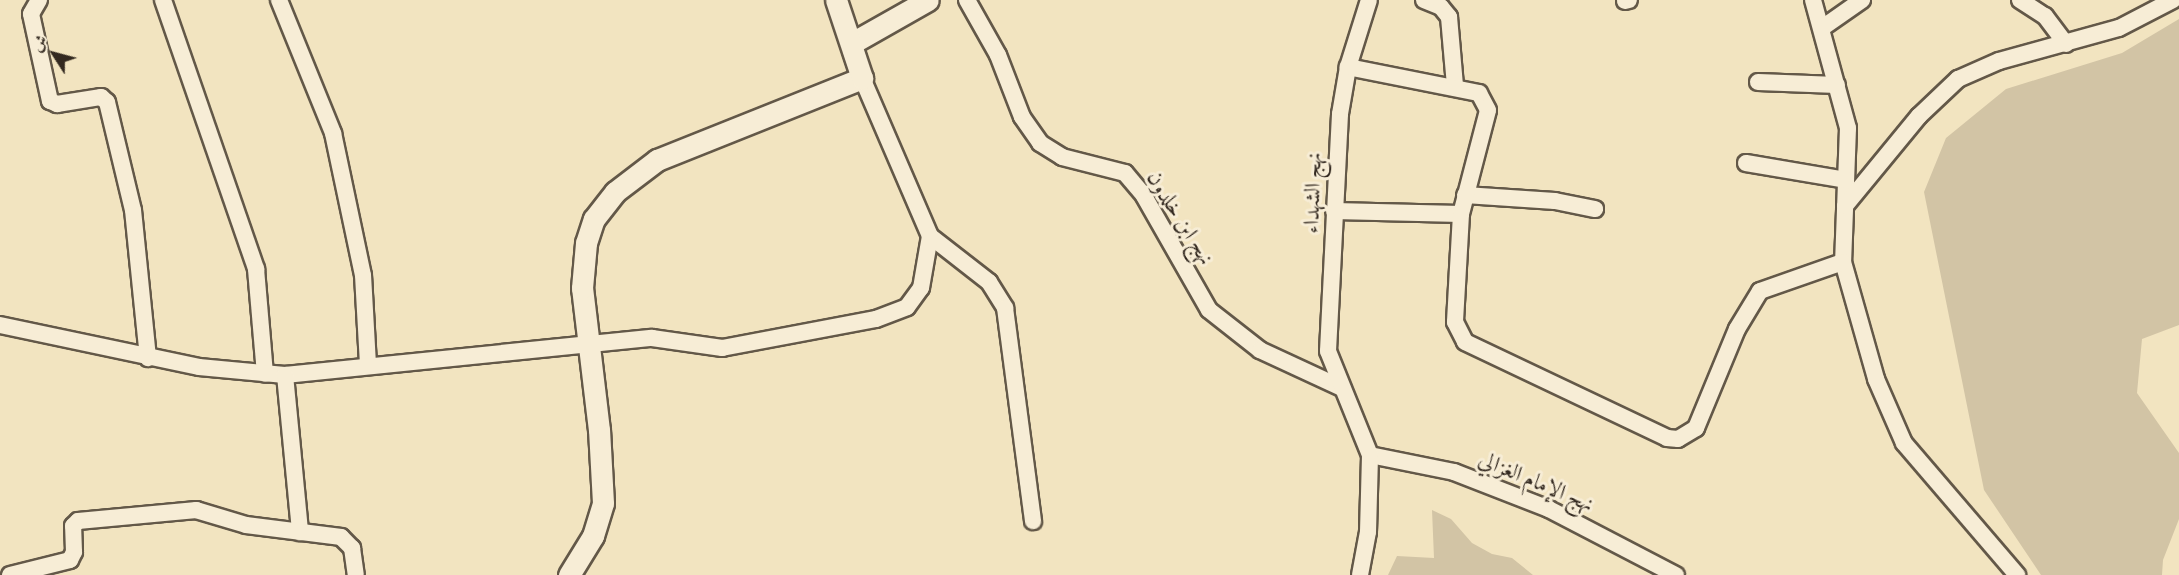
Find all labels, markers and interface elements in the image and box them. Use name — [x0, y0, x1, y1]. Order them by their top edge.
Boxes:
north arrow — [24, 24, 84, 84]
text: ش — [27, 31, 52, 56]
street label: نهج الشهداء — [1298, 152, 1328, 234]
street label: نهج ابن خلدون — [1141, 166, 1219, 270]
street label: نهج الإمام الغزالي — [1475, 446, 1597, 518]

